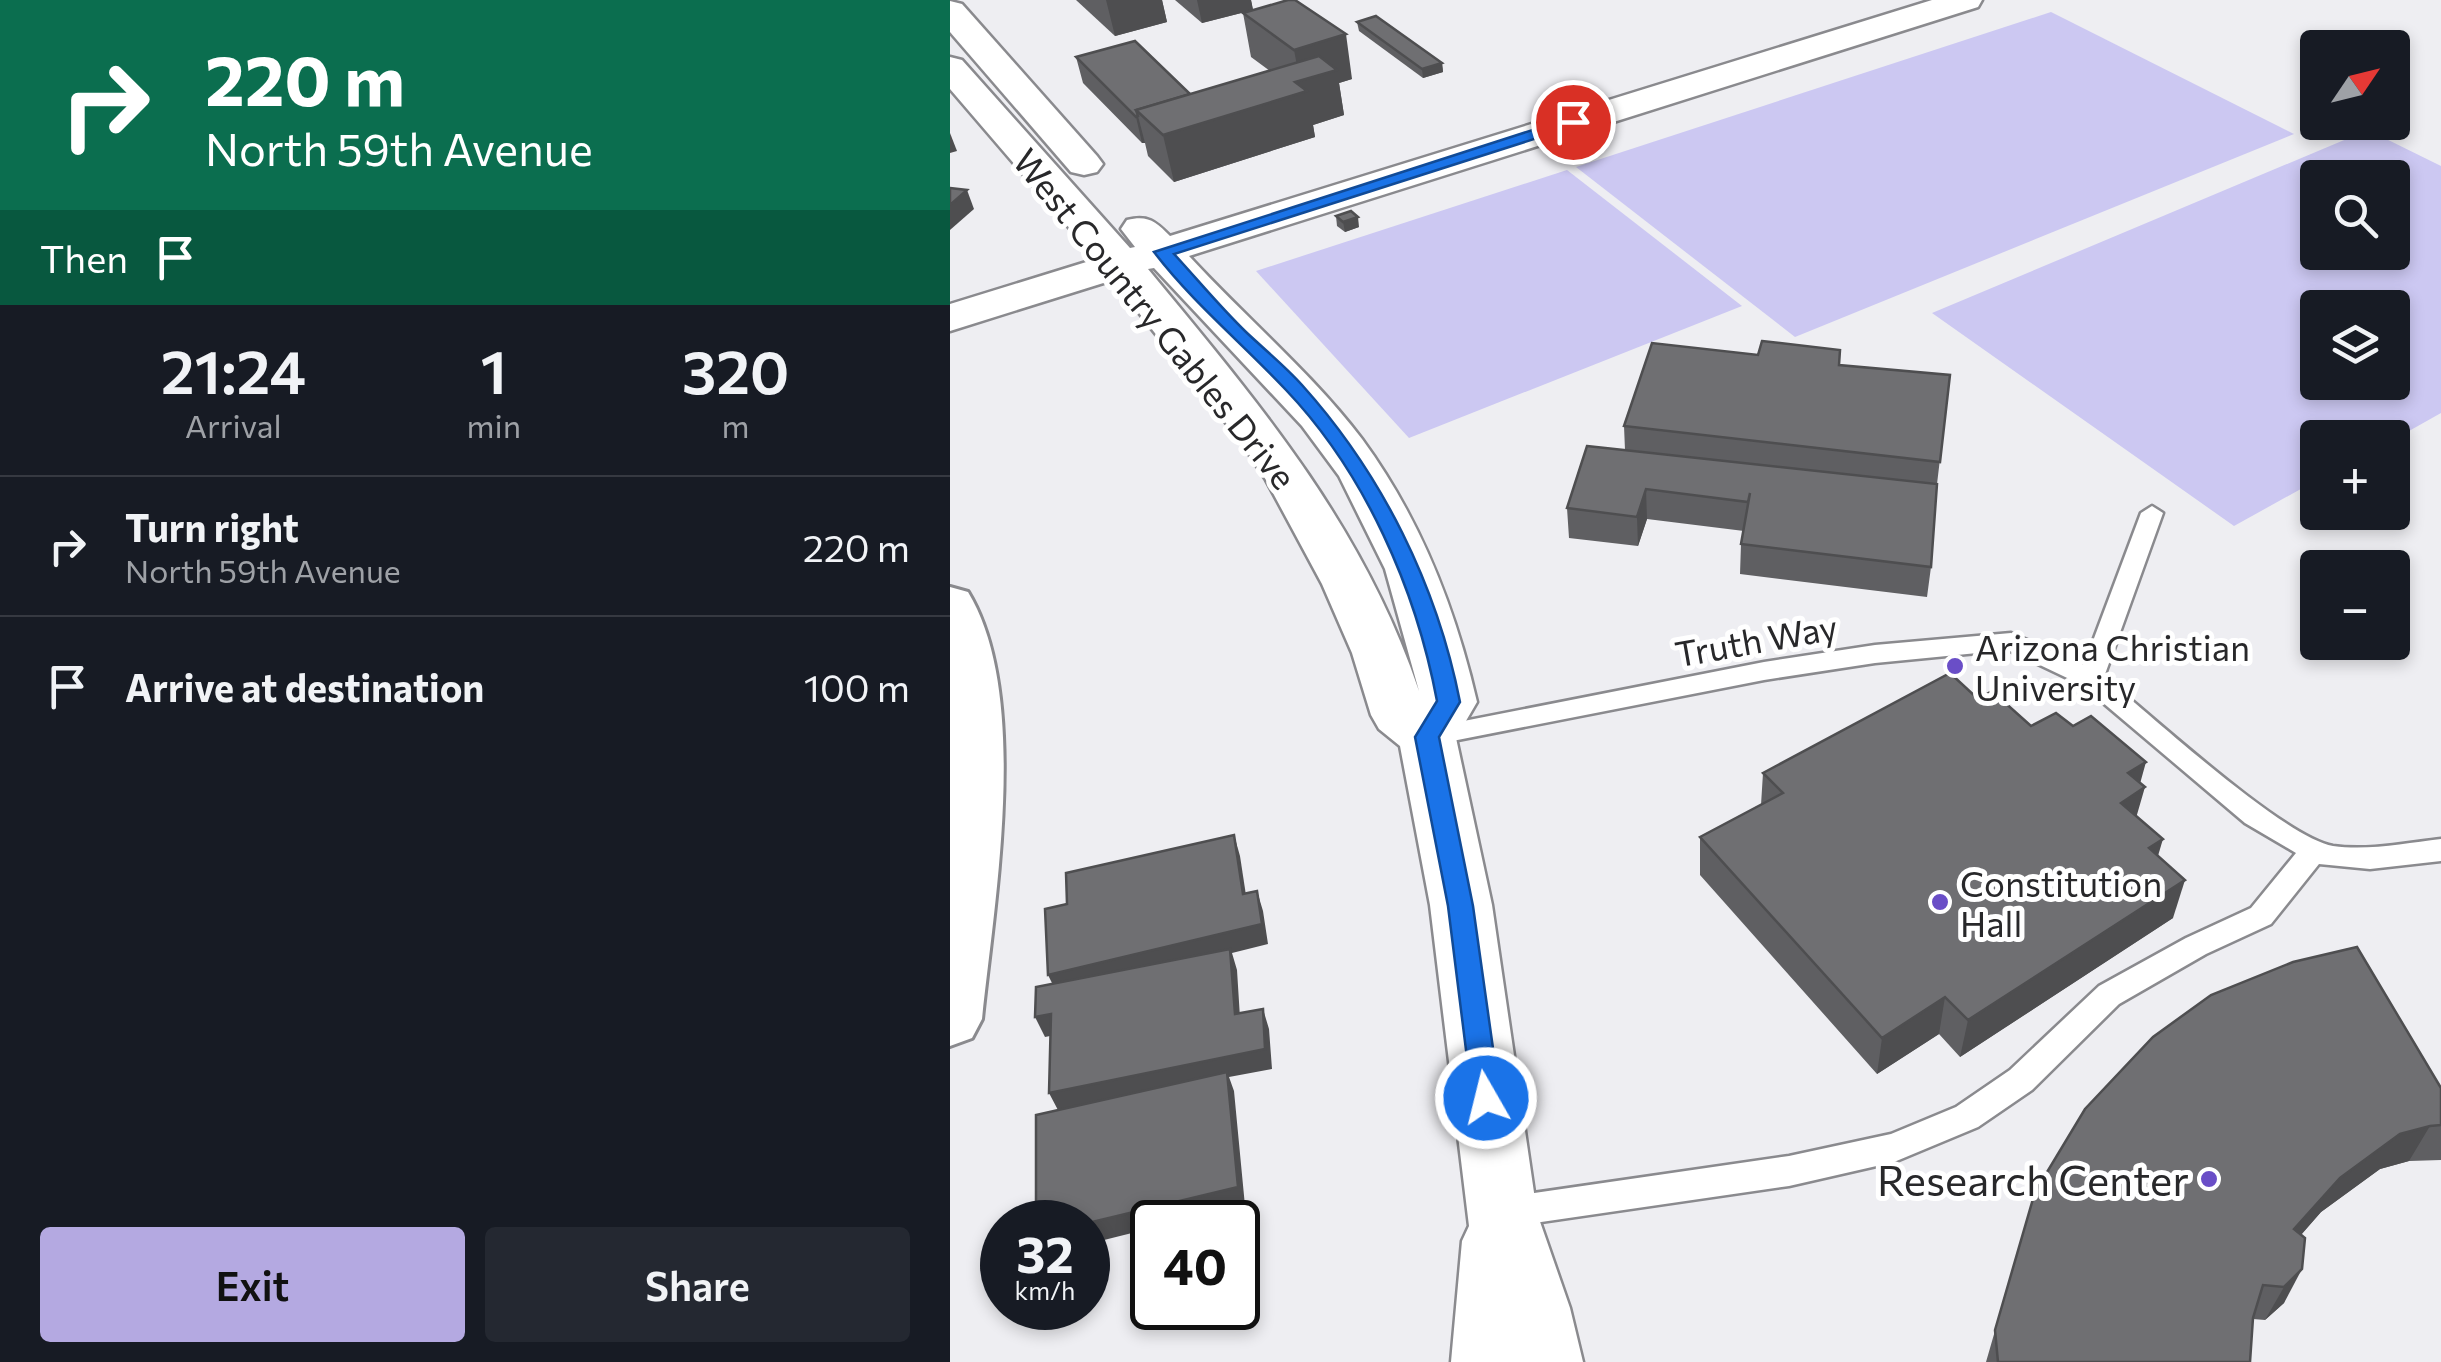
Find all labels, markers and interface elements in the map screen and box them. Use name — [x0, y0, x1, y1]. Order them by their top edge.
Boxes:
north arrow — [2300, 30, 2410, 140]
map controls — [2300, 30, 2410, 660]
text: 220 m — [205, 35, 405, 120]
icon: right — [40, 40, 170, 170]
pin — [1531, 80, 1616, 165]
icon: arrive — [1546, 95, 1601, 150]
text: North 59th Avenue — [205, 120, 593, 175]
street label: West Country Gables Drive — [1005, 139, 1307, 497]
button: search — [2300, 160, 2410, 270]
icon: arrive — [148, 230, 203, 285]
text: Then — [40, 234, 128, 281]
button: layers — [2300, 290, 2410, 400]
text: 21:24 — [161, 333, 306, 406]
text: 1 — [481, 333, 507, 406]
text: 320 — [682, 333, 789, 406]
text: Arrival — [185, 405, 282, 445]
text: min — [467, 405, 521, 445]
text: m — [722, 405, 750, 445]
button: + — [2300, 420, 2410, 530]
text: Turn right — [125, 503, 299, 550]
icon: right — [40, 519, 95, 574]
text: 220 m — [803, 523, 910, 570]
text: North 59th Avenue — [125, 550, 401, 590]
button: − — [2300, 550, 2410, 660]
street label: Truth Way — [1671, 604, 1841, 674]
place label: Arizona Christian University — [1975, 625, 2250, 708]
marker: Arizona Christian University — [1944, 655, 1966, 677]
icon: arrive — [40, 659, 95, 714]
text: Arrive at destination — [125, 663, 484, 710]
text: 100 m — [804, 663, 910, 710]
place label: Constitution Hall — [1960, 861, 2162, 944]
marker: Constitution Hall — [1929, 891, 1951, 913]
position arrow — [1434, 1046, 1538, 1150]
place label: Research Center — [1877, 1153, 2189, 1205]
marker: Research Center — [2198, 1168, 2220, 1190]
speed limit sign: 40 — [1130, 1200, 1260, 1330]
text: 32 — [1016, 1222, 1074, 1283]
button: Exit — [40, 1227, 465, 1342]
button: Share — [485, 1227, 910, 1342]
text: km/h — [1015, 1275, 1075, 1305]

